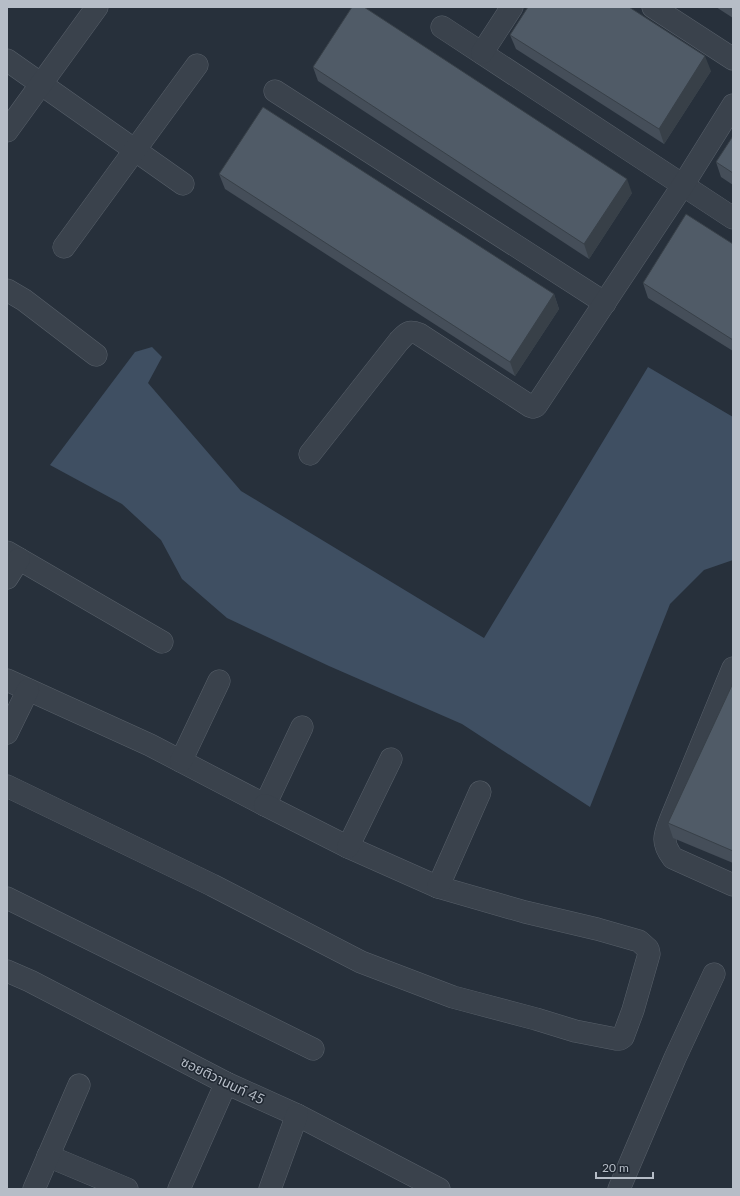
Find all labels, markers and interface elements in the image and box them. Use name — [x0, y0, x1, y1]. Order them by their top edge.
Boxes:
street label: ซอยติวานนท์ 45 — [178, 1052, 268, 1108]
scale bar — [596, 1154, 653, 1180]
text: 20 m — [602, 1160, 629, 1175]

